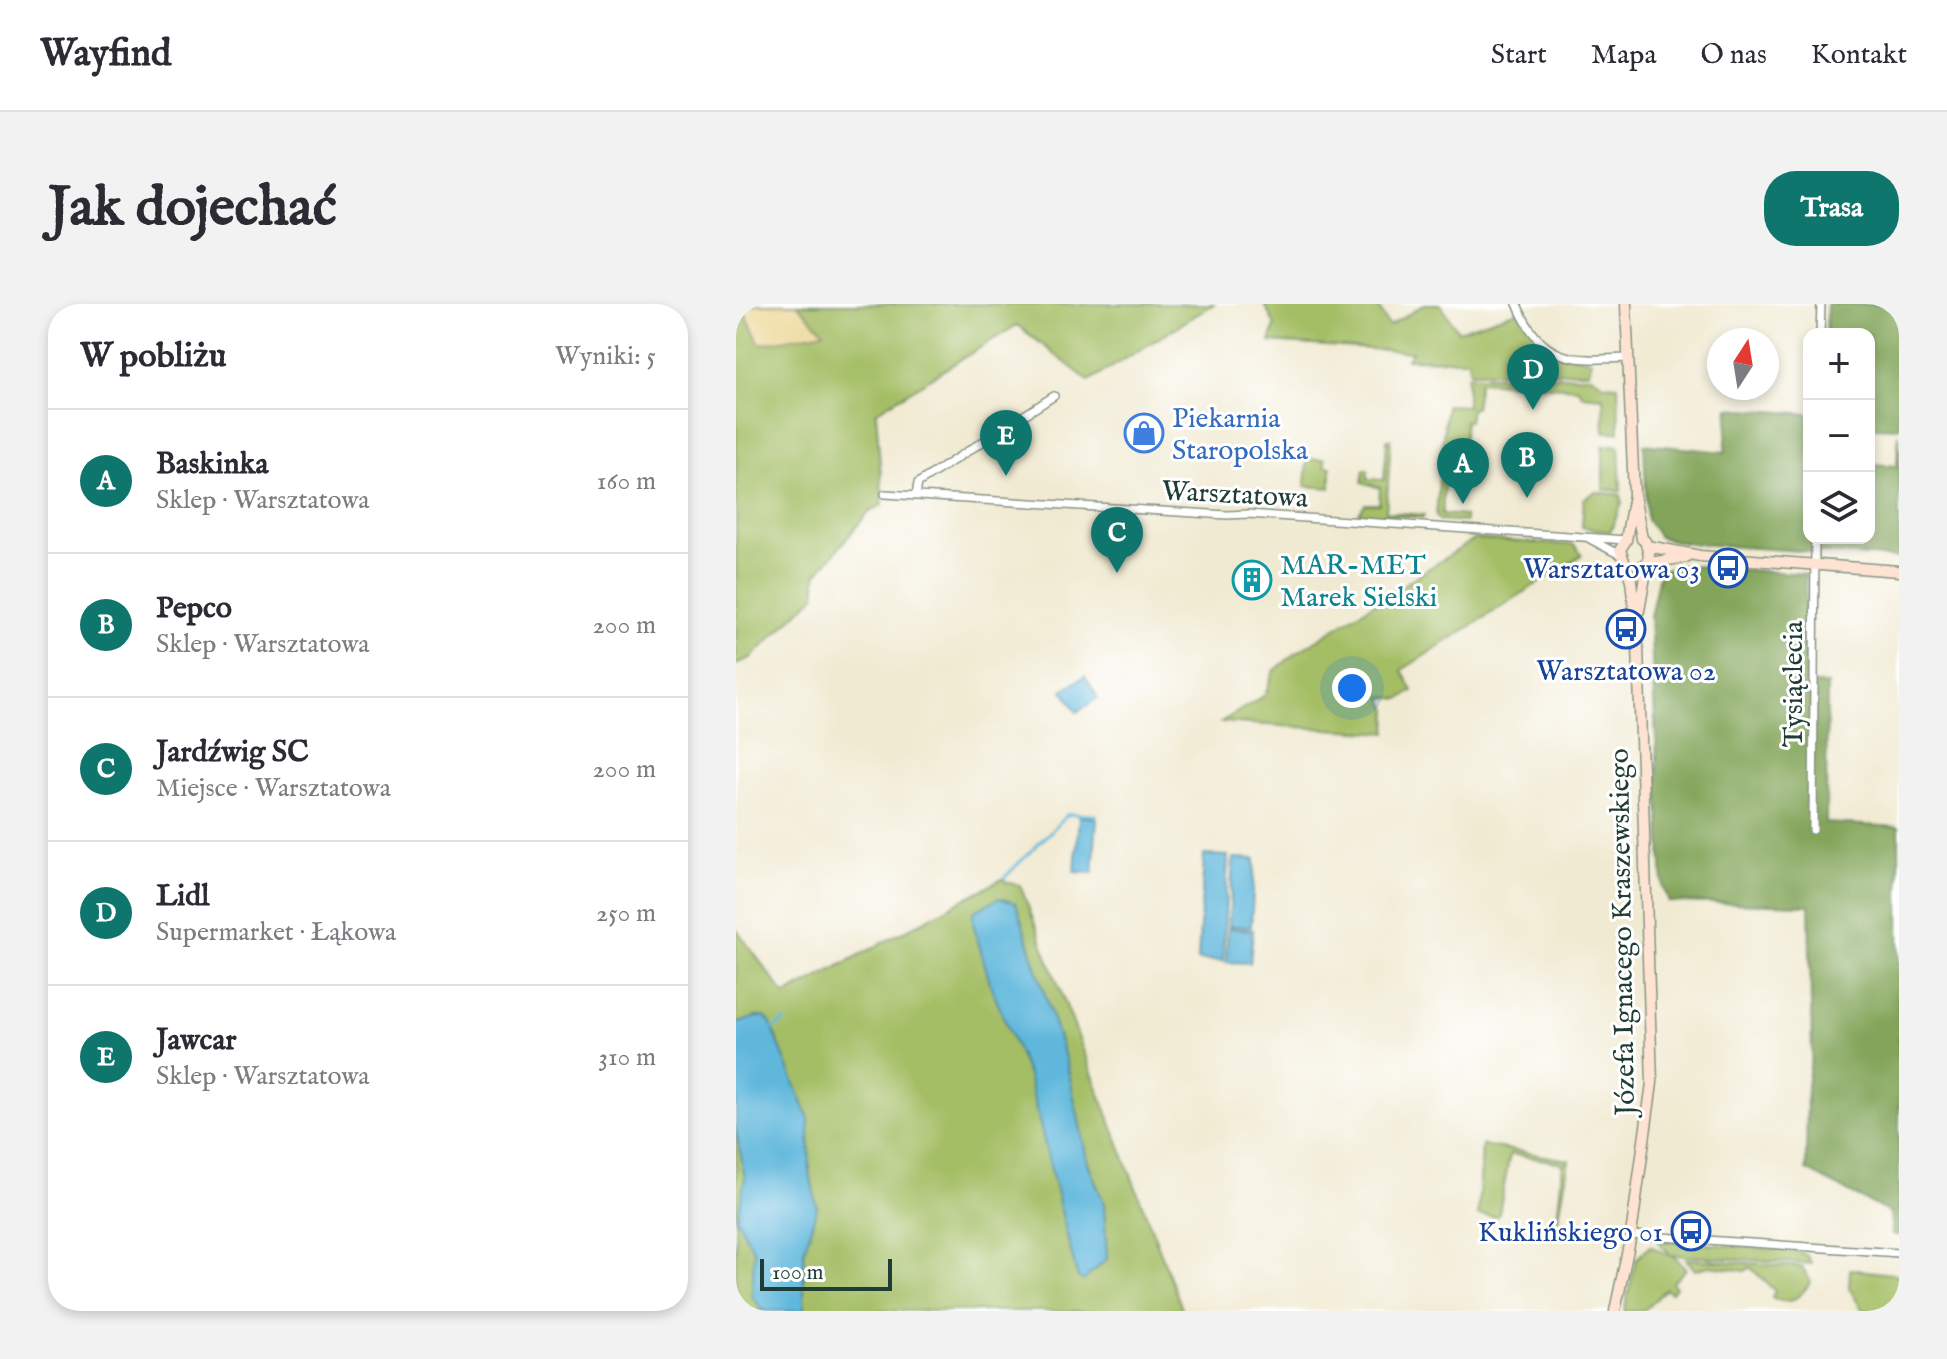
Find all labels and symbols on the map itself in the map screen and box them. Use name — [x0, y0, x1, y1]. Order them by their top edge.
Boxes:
north arrow — [1707, 328, 1779, 400]
pin: D — [1507, 344, 1559, 410]
place label: Piekarnia Staropolska — [1172, 402, 1309, 469]
pin: E — [980, 410, 1032, 476]
shop icon: Piekarnia Staropolska — [1123, 412, 1165, 454]
pin: B — [1501, 432, 1553, 498]
pin: A — [1437, 438, 1489, 504]
street label: Warsztatowa — [1161, 474, 1310, 517]
pin: C — [1091, 507, 1143, 573]
bus stop icon: Warsztatowa 03 — [1707, 547, 1749, 589]
place label: MAR-MET Marek Sielski — [1280, 549, 1437, 616]
place label: Warsztatowa 03 — [1523, 553, 1700, 588]
building icon: MAR-MET Marek Sielski — [1231, 559, 1273, 601]
bus stop icon: Warsztatowa 02 — [1605, 608, 1647, 650]
street label: Tysiąclecia — [1777, 620, 1812, 747]
place label: Warsztatowa 02 — [1536, 655, 1716, 690]
your location — [1332, 668, 1372, 708]
street label: Józefa Ignacego Kraszewskiego — [1603, 748, 1644, 1119]
bus stop icon: Kuklińskiego 01 — [1670, 1210, 1712, 1252]
place label: Kuklińskiego 01 — [1478, 1216, 1663, 1251]
scale bar — [760, 1255, 892, 1291]

